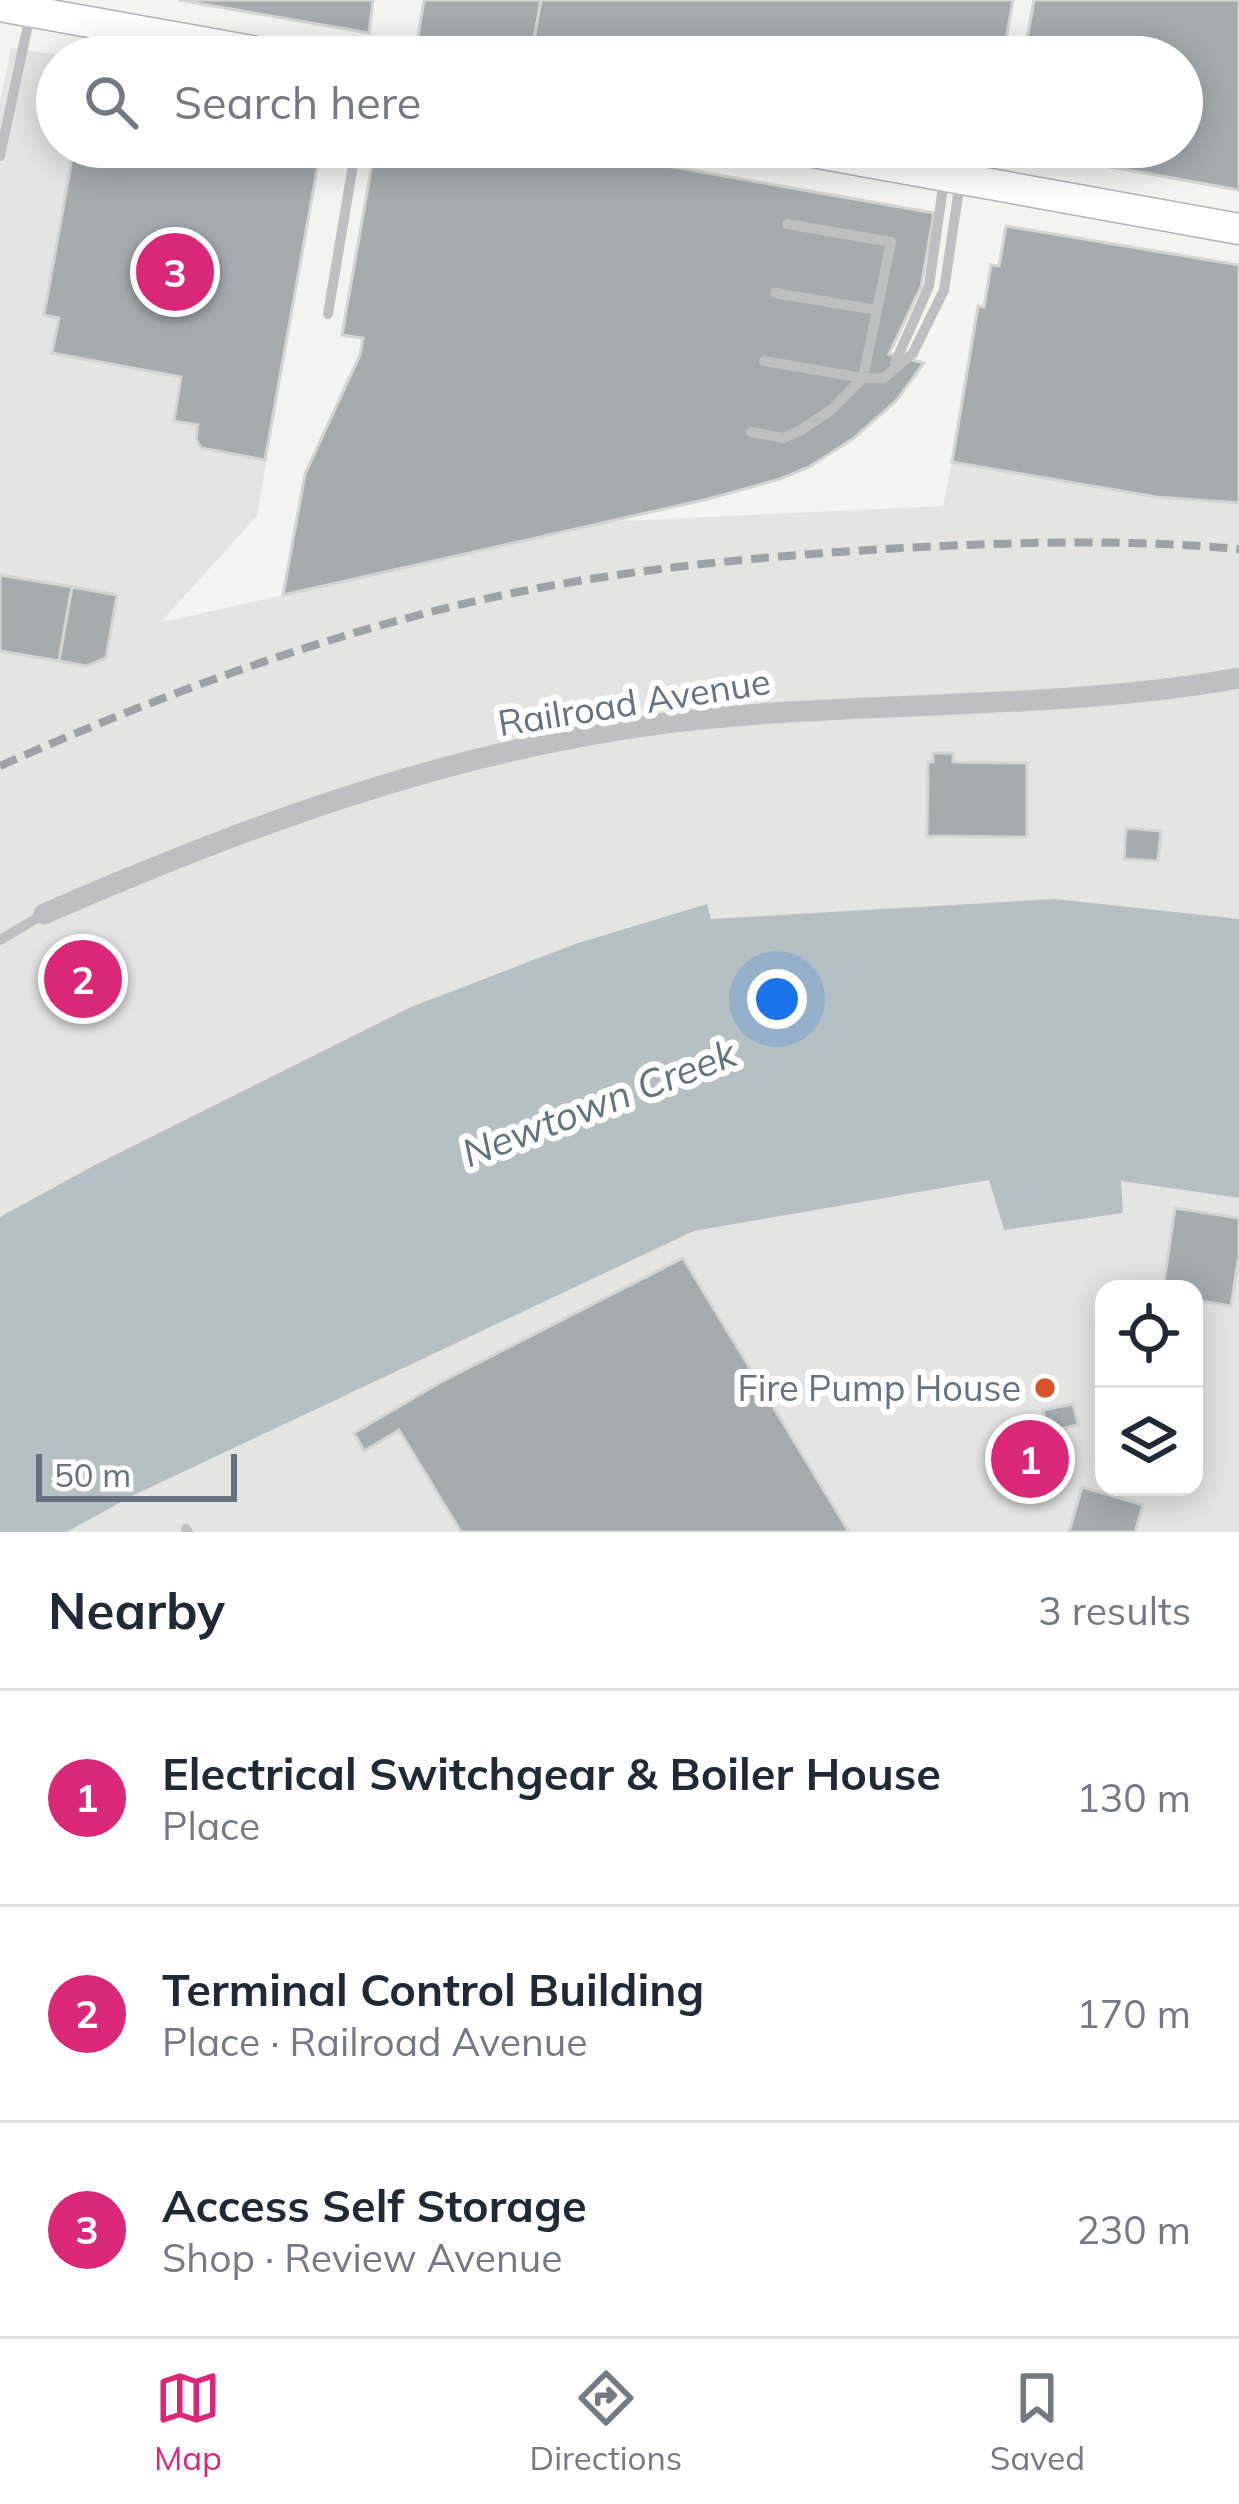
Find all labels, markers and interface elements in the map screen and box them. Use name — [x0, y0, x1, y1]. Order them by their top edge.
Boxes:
search box — [36, 36, 1203, 168]
icon: search — [78, 69, 144, 135]
text: Search here — [174, 74, 421, 130]
pin: 3 — [136, 227, 214, 317]
street label: Railroad Avenue — [495, 658, 773, 745]
pin: 2 — [44, 934, 122, 1024]
your location — [747, 969, 807, 1029]
water label: Newtown Creek — [455, 1027, 744, 1177]
map controls — [1095, 1280, 1203, 1496]
button: locate — [1095, 1280, 1203, 1388]
place label: Fire Pump House — [737, 1365, 1021, 1410]
marker: Fire Pump House — [1032, 1375, 1058, 1401]
button: layers — [1095, 1388, 1203, 1496]
pin: 1 — [991, 1414, 1069, 1504]
scale bar — [36, 1448, 237, 1501]
text: 50 m — [54, 1454, 131, 1495]
text: Nearby — [48, 1578, 225, 1642]
text: 3 results — [1038, 1586, 1191, 1635]
text: Electrical Switchgear & Boiler House — [162, 1745, 941, 1801]
text: 1 — [75, 1773, 99, 1822]
text: 130 m — [1076, 1773, 1191, 1822]
text: Place — [162, 1801, 260, 1850]
text: Terminal Control Building — [162, 1961, 704, 2017]
text: 2 — [75, 1989, 99, 2038]
text: 170 m — [1076, 1989, 1191, 2038]
text: Place · Railroad Avenue — [162, 2017, 587, 2066]
text: Access Self Storage — [162, 2177, 587, 2233]
text: 3 — [75, 2205, 99, 2254]
text: 230 m — [1076, 2205, 1191, 2254]
text: Shop · Review Avenue — [162, 2233, 563, 2282]
tab: Map — [154, 2365, 222, 2478]
tab: Directions — [530, 2365, 682, 2478]
tab: Saved — [990, 2365, 1085, 2478]

